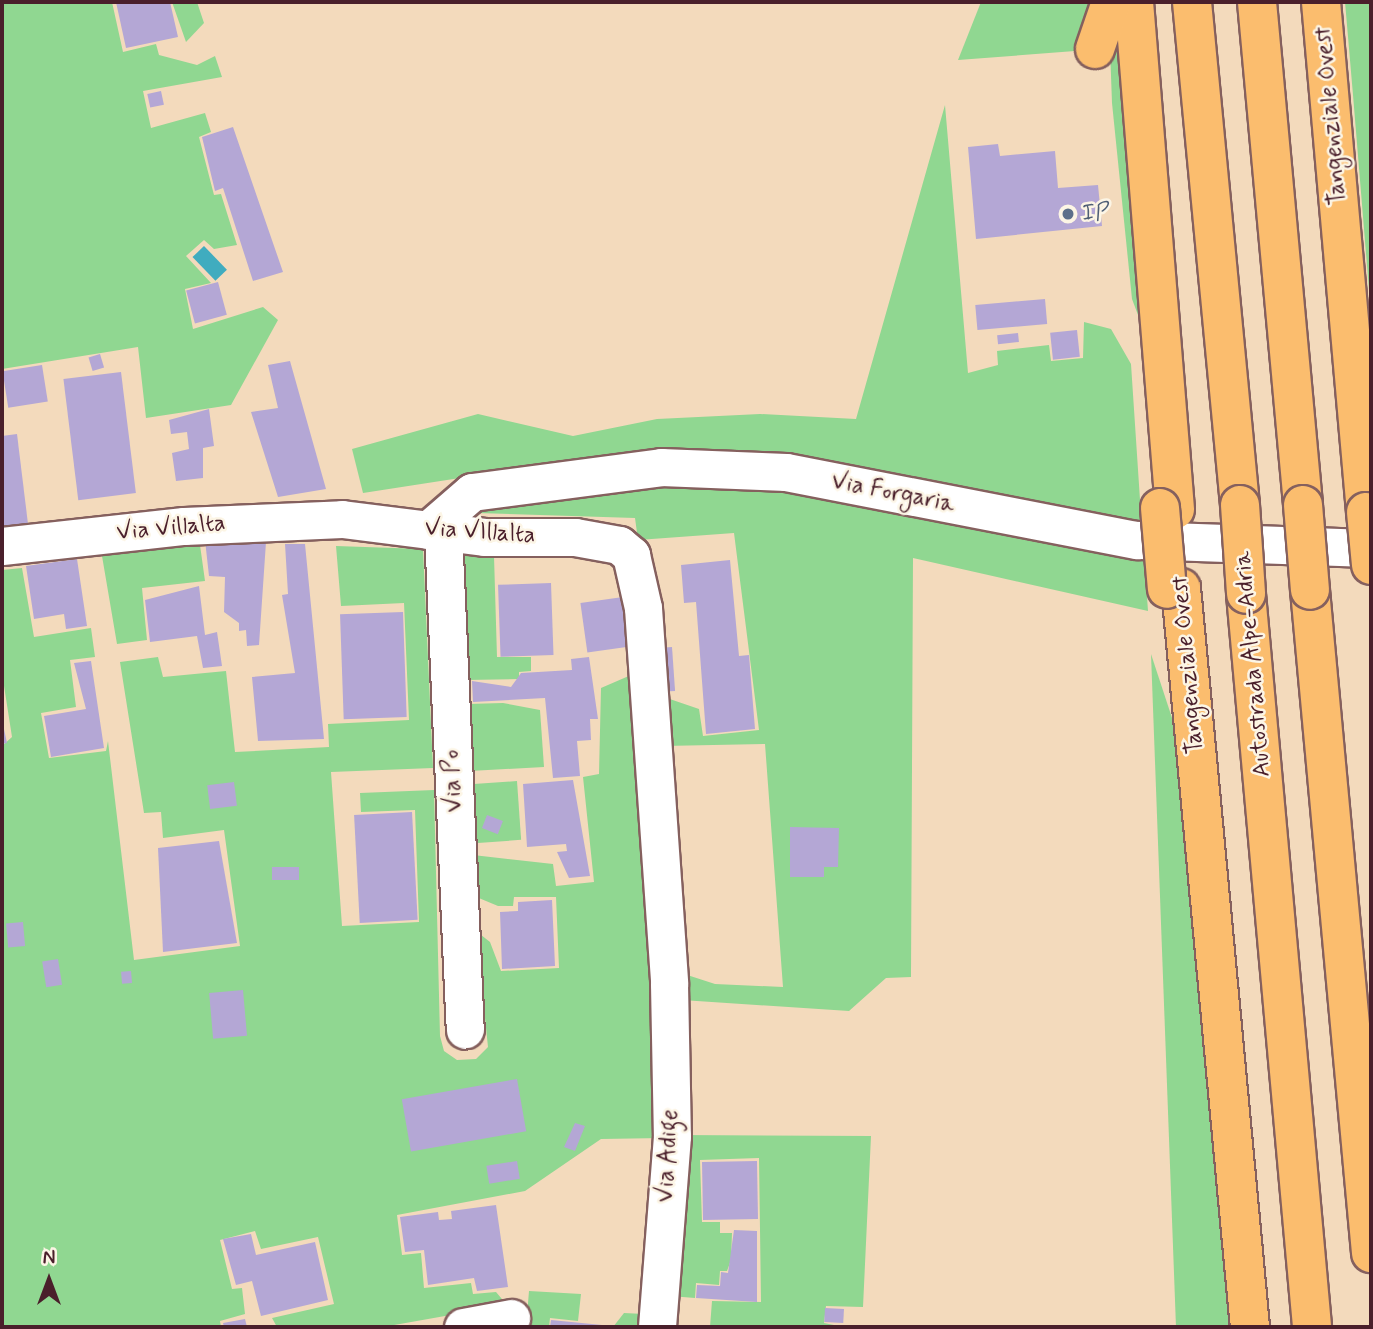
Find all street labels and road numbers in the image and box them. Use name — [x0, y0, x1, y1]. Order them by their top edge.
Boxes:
street label: Tangenziale Ovest — [1309, 25, 1353, 207]
street label: Via Forgaria — [829, 467, 957, 519]
street label: Via Villalta — [114, 509, 228, 547]
street label: Via VIllalta — [420, 514, 540, 550]
street label: Autostrada Alpe-Adria — [1229, 550, 1277, 778]
street label: Tangenziale Ovest — [1166, 574, 1210, 756]
street label: Via Po — [437, 750, 469, 812]
street label: Via Adige — [651, 1108, 685, 1204]

